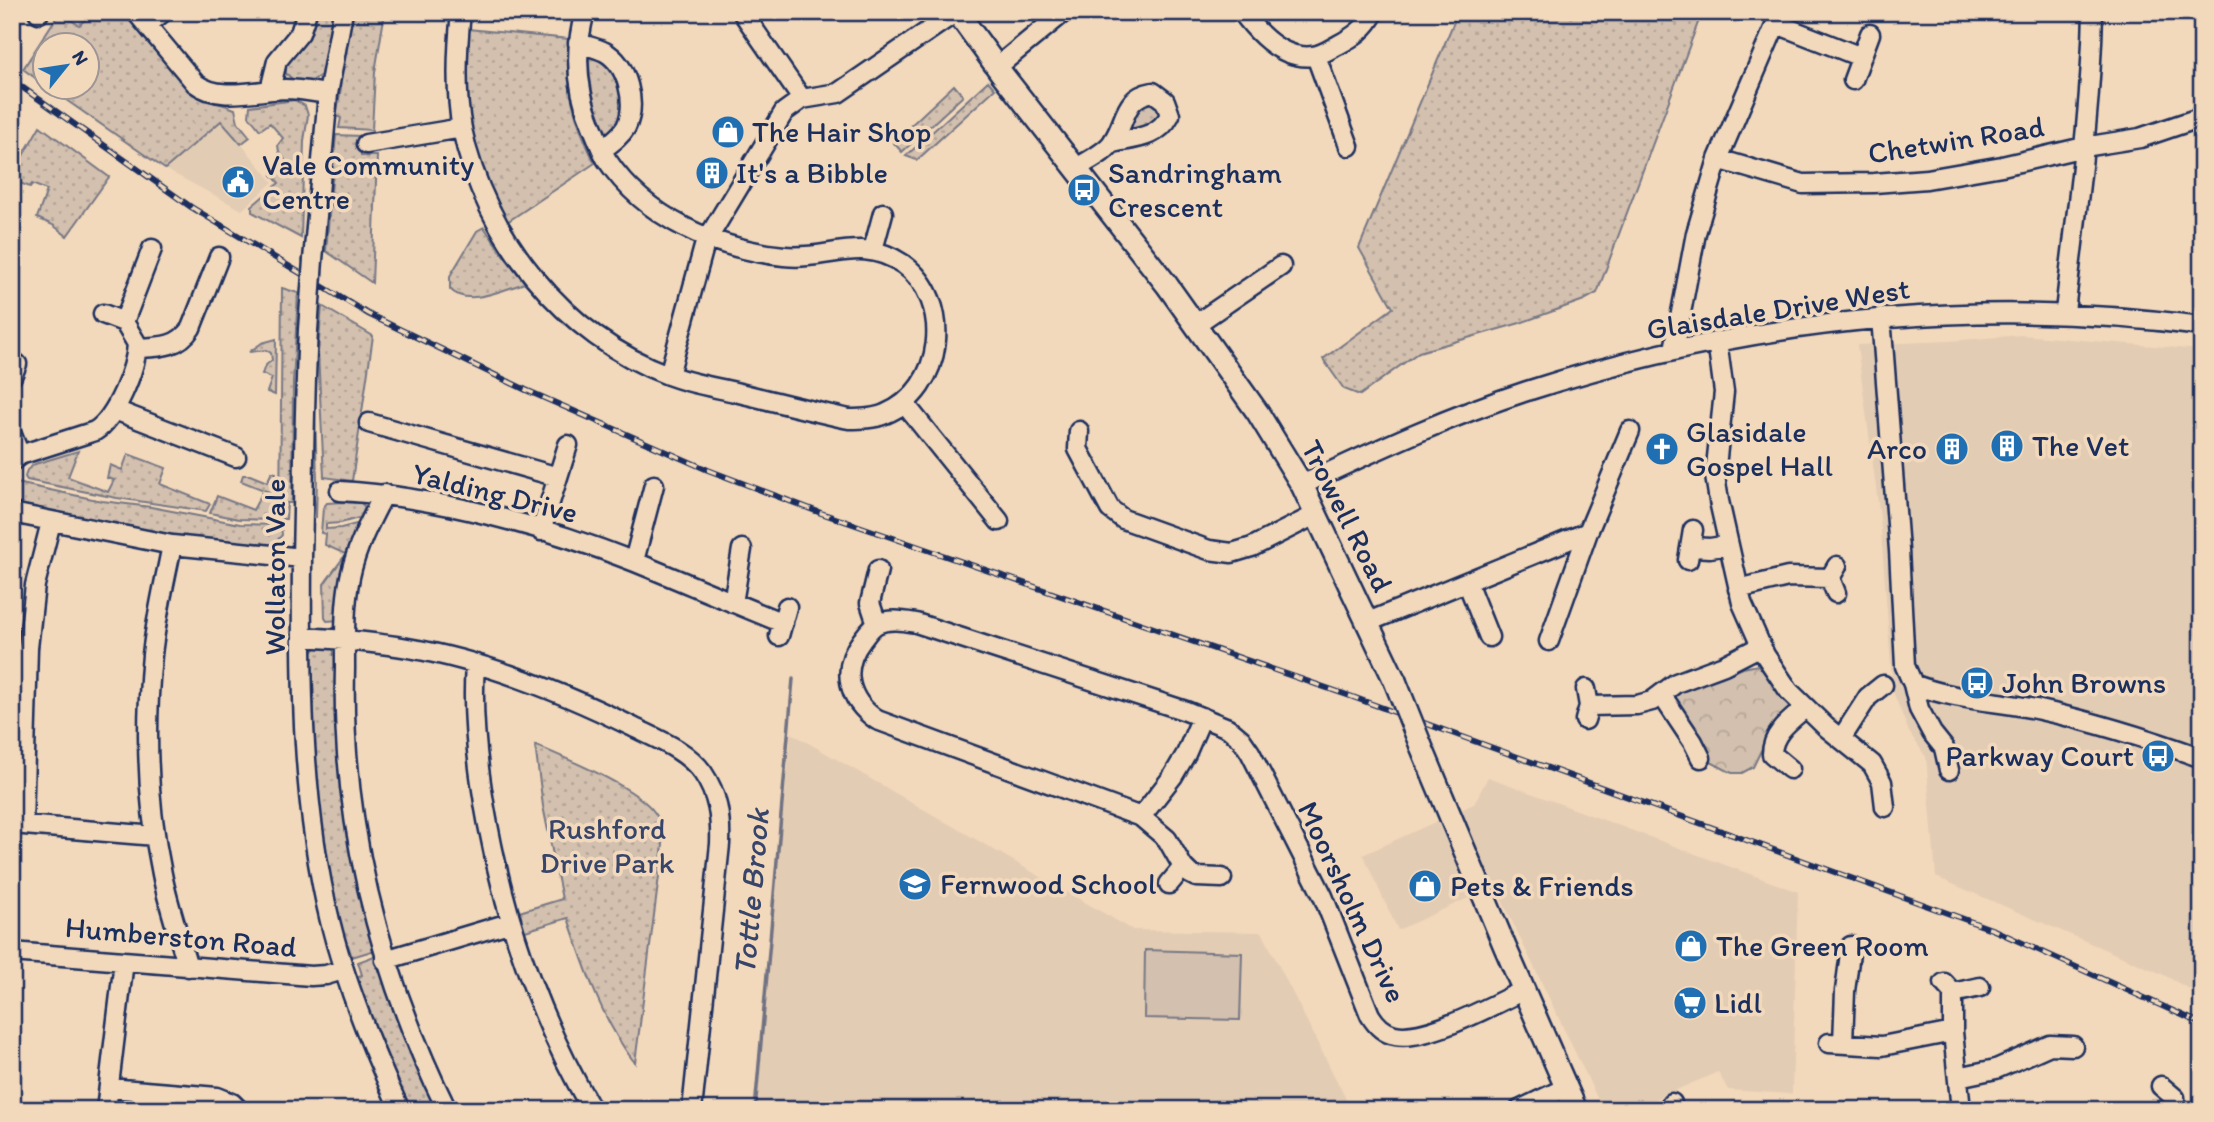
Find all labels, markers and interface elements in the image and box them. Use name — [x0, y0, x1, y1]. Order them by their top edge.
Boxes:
north arrow — [32, 32, 102, 102]
text: N — [67, 46, 93, 69]
street label: Chetwin Road — [1865, 107, 2047, 172]
shop icon: The Hair Shop — [709, 113, 747, 151]
place label: The Hair Shop — [752, 113, 931, 150]
place label: Vale Community Centre — [262, 146, 474, 217]
building icon: It's a Bibble — [693, 154, 731, 192]
place label: It's a Bibble — [736, 154, 888, 191]
place label: Sandringham Crescent — [1108, 154, 1282, 225]
public building icon: Vale Community Centre — [219, 163, 257, 201]
bus stop icon: Sandringham Crescent — [1065, 171, 1103, 209]
street label: Glaisdale Drive West — [1644, 269, 1912, 348]
place label: Glasidale Gospel Hall — [1686, 413, 1834, 484]
building icon: The Vet — [1988, 427, 2026, 465]
place label: The Vet — [2032, 427, 2129, 464]
church icon: Glasidale Gospel Hall — [1643, 430, 1681, 468]
place label: Arco — [1867, 430, 1927, 467]
building icon: Arco — [1933, 430, 1971, 468]
street label: Trowell Road — [1293, 434, 1401, 598]
street label: Yalding Drive — [409, 454, 582, 531]
street label: Wollaton Vale — [256, 479, 293, 655]
bus stop icon: John Browns — [1958, 664, 1996, 702]
place label: John Browns — [2002, 664, 2166, 701]
place label: Parkway Court — [1945, 737, 2134, 774]
bus stop icon: Parkway Court — [2139, 737, 2177, 775]
street label: Moorsholm Drive — [1290, 795, 1415, 1008]
water label: Tottle Brook — [725, 806, 777, 977]
park label: Rushford Drive Park — [540, 810, 675, 881]
school or university icon: Fernwood School — [896, 865, 934, 903]
place label: Fernwood School — [940, 865, 1157, 902]
shop icon: Pets & Friends — [1406, 867, 1444, 905]
place label: Pets & Friends — [1450, 867, 1634, 904]
street label: Humberston Road — [64, 908, 299, 965]
shop icon: The Green Room — [1672, 927, 1710, 965]
place label: The Green Room — [1716, 927, 1929, 964]
supermarket icon: Lidl — [1671, 984, 1709, 1022]
place label: Lidl — [1714, 984, 1762, 1021]

